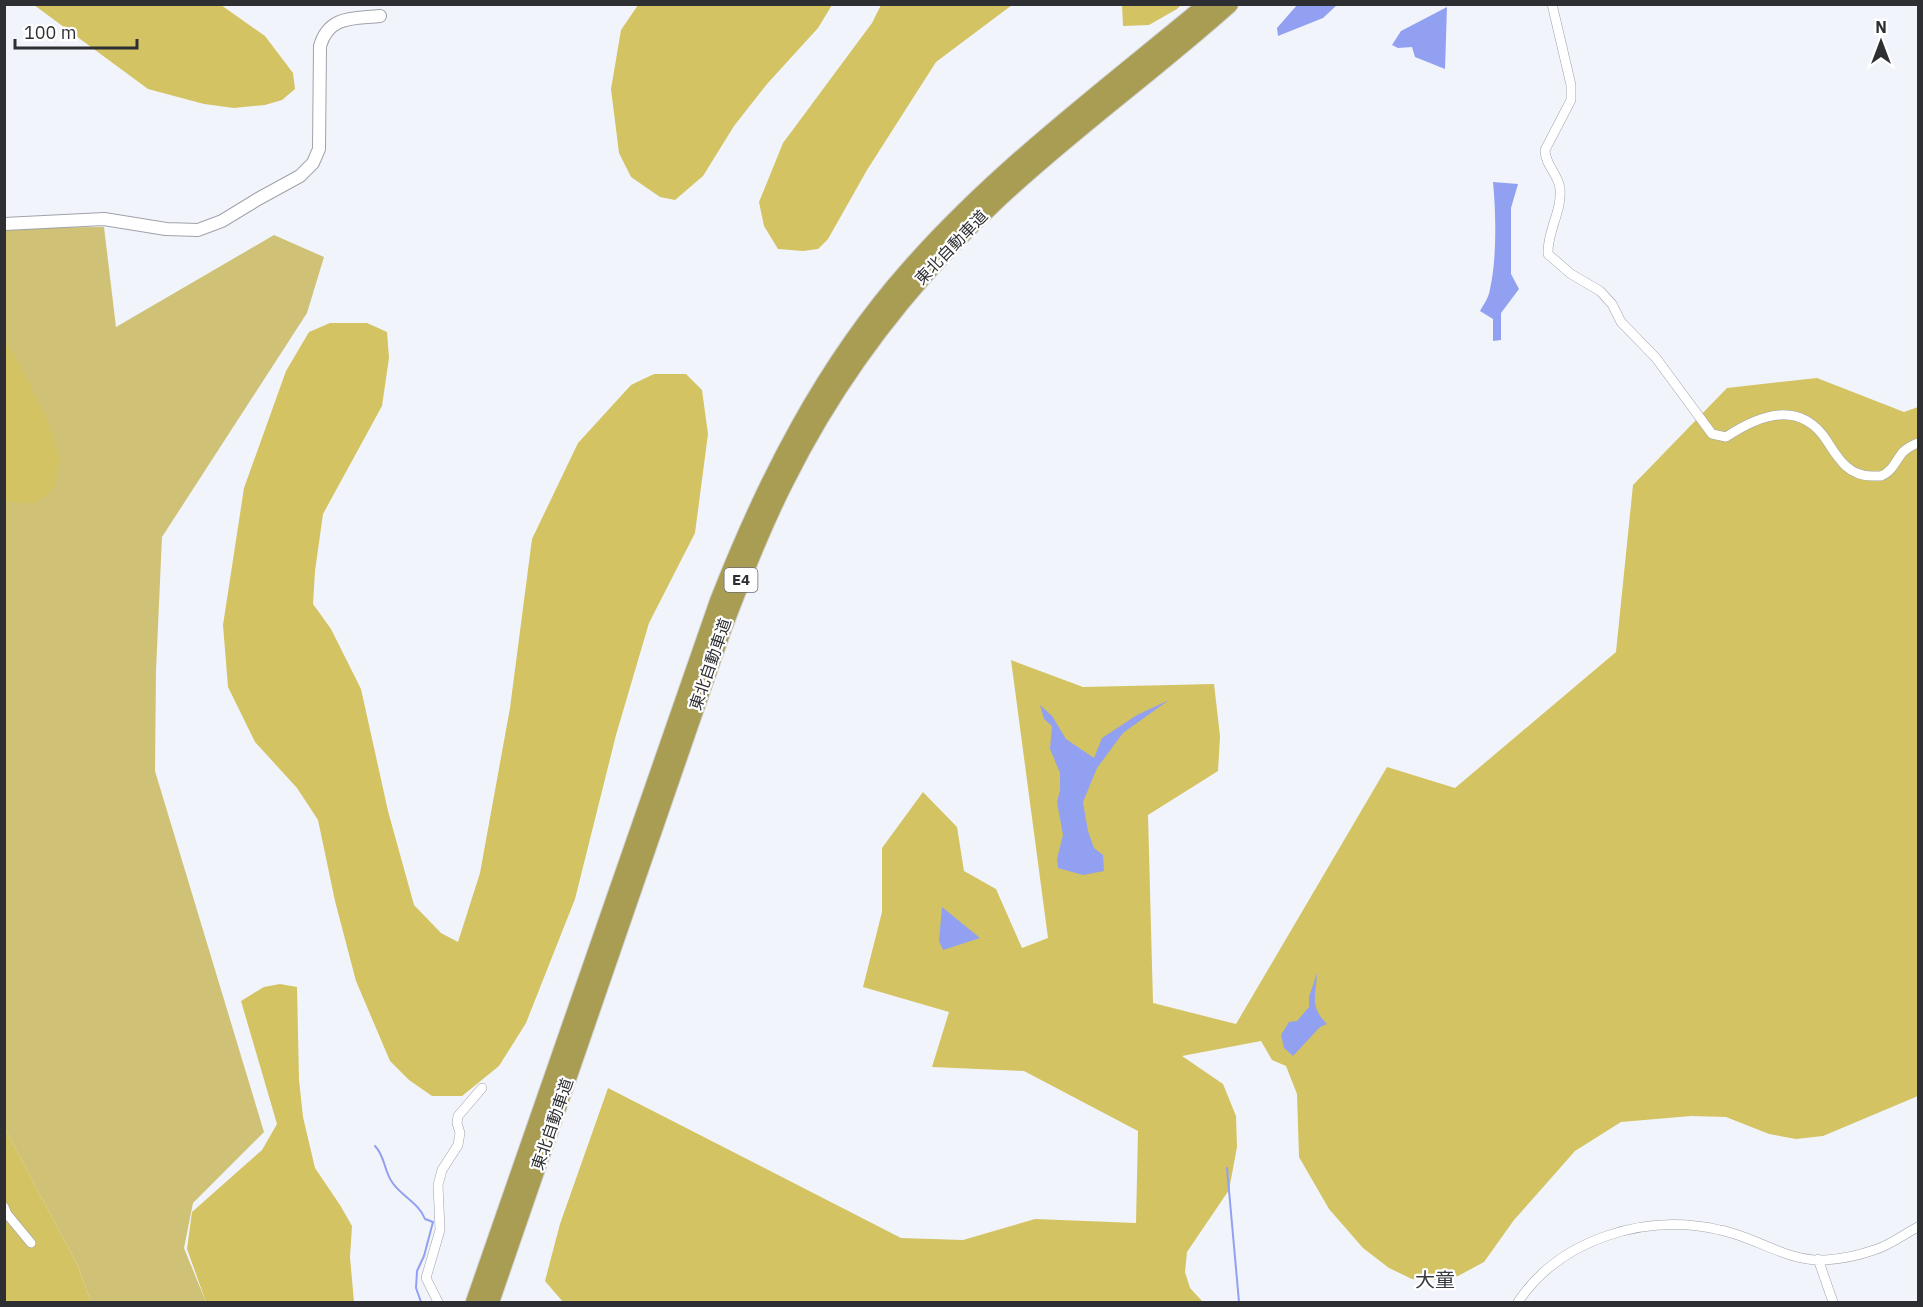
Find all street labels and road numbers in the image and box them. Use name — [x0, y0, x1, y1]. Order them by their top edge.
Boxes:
street label: 東北自動車道 — [910, 206, 992, 288]
road number: E4 — [724, 568, 758, 592]
street label: 東北自動車道 — [685, 615, 735, 713]
street label: 東北自動車道 — [527, 1075, 577, 1173]

